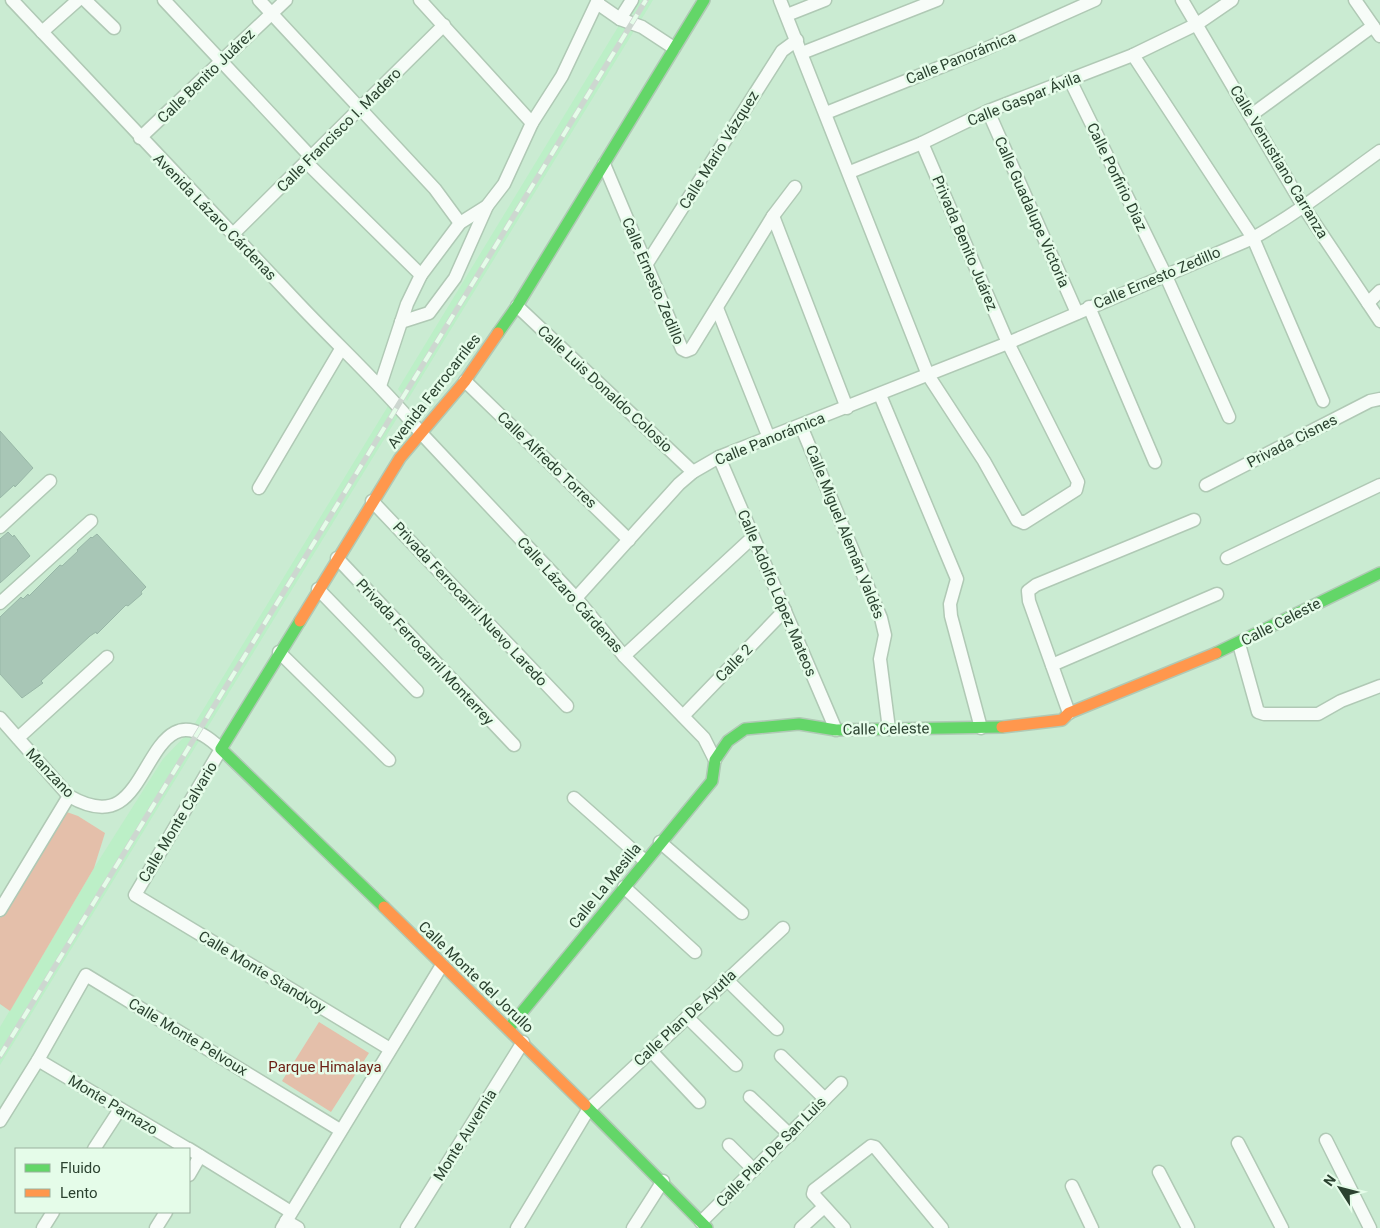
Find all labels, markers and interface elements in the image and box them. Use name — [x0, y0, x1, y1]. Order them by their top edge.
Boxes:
street label: Calle Benito Juárez — [154, 25, 258, 127]
street label: Calle Panorámica — [903, 28, 1019, 88]
street label: Calle Francisco I. Madero — [273, 64, 405, 196]
street label: Calle Gaspar Ávila — [965, 68, 1083, 130]
street label: Calle Venustiano Carranza — [1226, 82, 1332, 242]
street label: Calle Mario Vázquez — [675, 88, 763, 212]
street label: Calle Porfirio Díaz — [1083, 120, 1151, 234]
street label: Calle Guadalupe Victoria — [991, 134, 1073, 290]
street label: Avenida Lázaro Cárdenas — [150, 150, 280, 284]
street label: Privada Benito Juárez — [928, 173, 1002, 313]
street label: Calle Ernesto Zedillo — [618, 215, 688, 347]
street label: Calle Ernesto Zedillo — [1091, 243, 1223, 313]
street label: Calle Luis Donaldo Colosio — [534, 322, 676, 456]
street label: Avenida Ferrocarriles — [384, 330, 484, 452]
street label: Calle Alfredo Torres — [493, 408, 601, 512]
street label: Calle Panorámica — [712, 409, 828, 469]
street label: Privada Cisnes — [1244, 411, 1340, 471]
street label: Calle Miguel Alemán Valdés — [802, 443, 888, 621]
street label: Calle Adolfo López Mateos — [734, 507, 820, 679]
street label: Privada Ferrocarril Nuevo Laredo — [389, 518, 551, 690]
street label: Calle Lázaro Cárdenas — [513, 533, 627, 657]
street label: Privada Ferrocarril Monterrey — [352, 575, 498, 729]
street label: Calle Celeste — [1238, 594, 1324, 650]
street label: Calle 2 — [712, 640, 756, 686]
street label: Calle Celeste — [842, 719, 930, 739]
street label: Manzano — [22, 744, 78, 802]
street label: Calle Monte Calvario — [135, 758, 221, 886]
street label: Calle La Mesilla — [565, 840, 645, 932]
street label: Calle Monte del Jorullo — [415, 917, 537, 1037]
street label: Calle Monte Standvoy — [195, 927, 329, 1017]
street label: Calle Plan De Ayutla — [630, 966, 740, 1070]
street label: Calle Monte Pelvoux — [125, 994, 251, 1080]
park label: Parque Himalaya — [268, 1058, 382, 1076]
street label: Monte Parnazo — [65, 1071, 161, 1139]
street label: Monte Auvernia — [430, 1086, 500, 1184]
street label: Calle Plan De San Luis — [712, 1093, 830, 1211]
legend — [15, 1148, 190, 1213]
text: Fluido — [60, 1159, 101, 1177]
north arrow — [1315, 1163, 1365, 1213]
text: N — [1320, 1172, 1339, 1189]
text: Lento — [60, 1184, 98, 1202]

